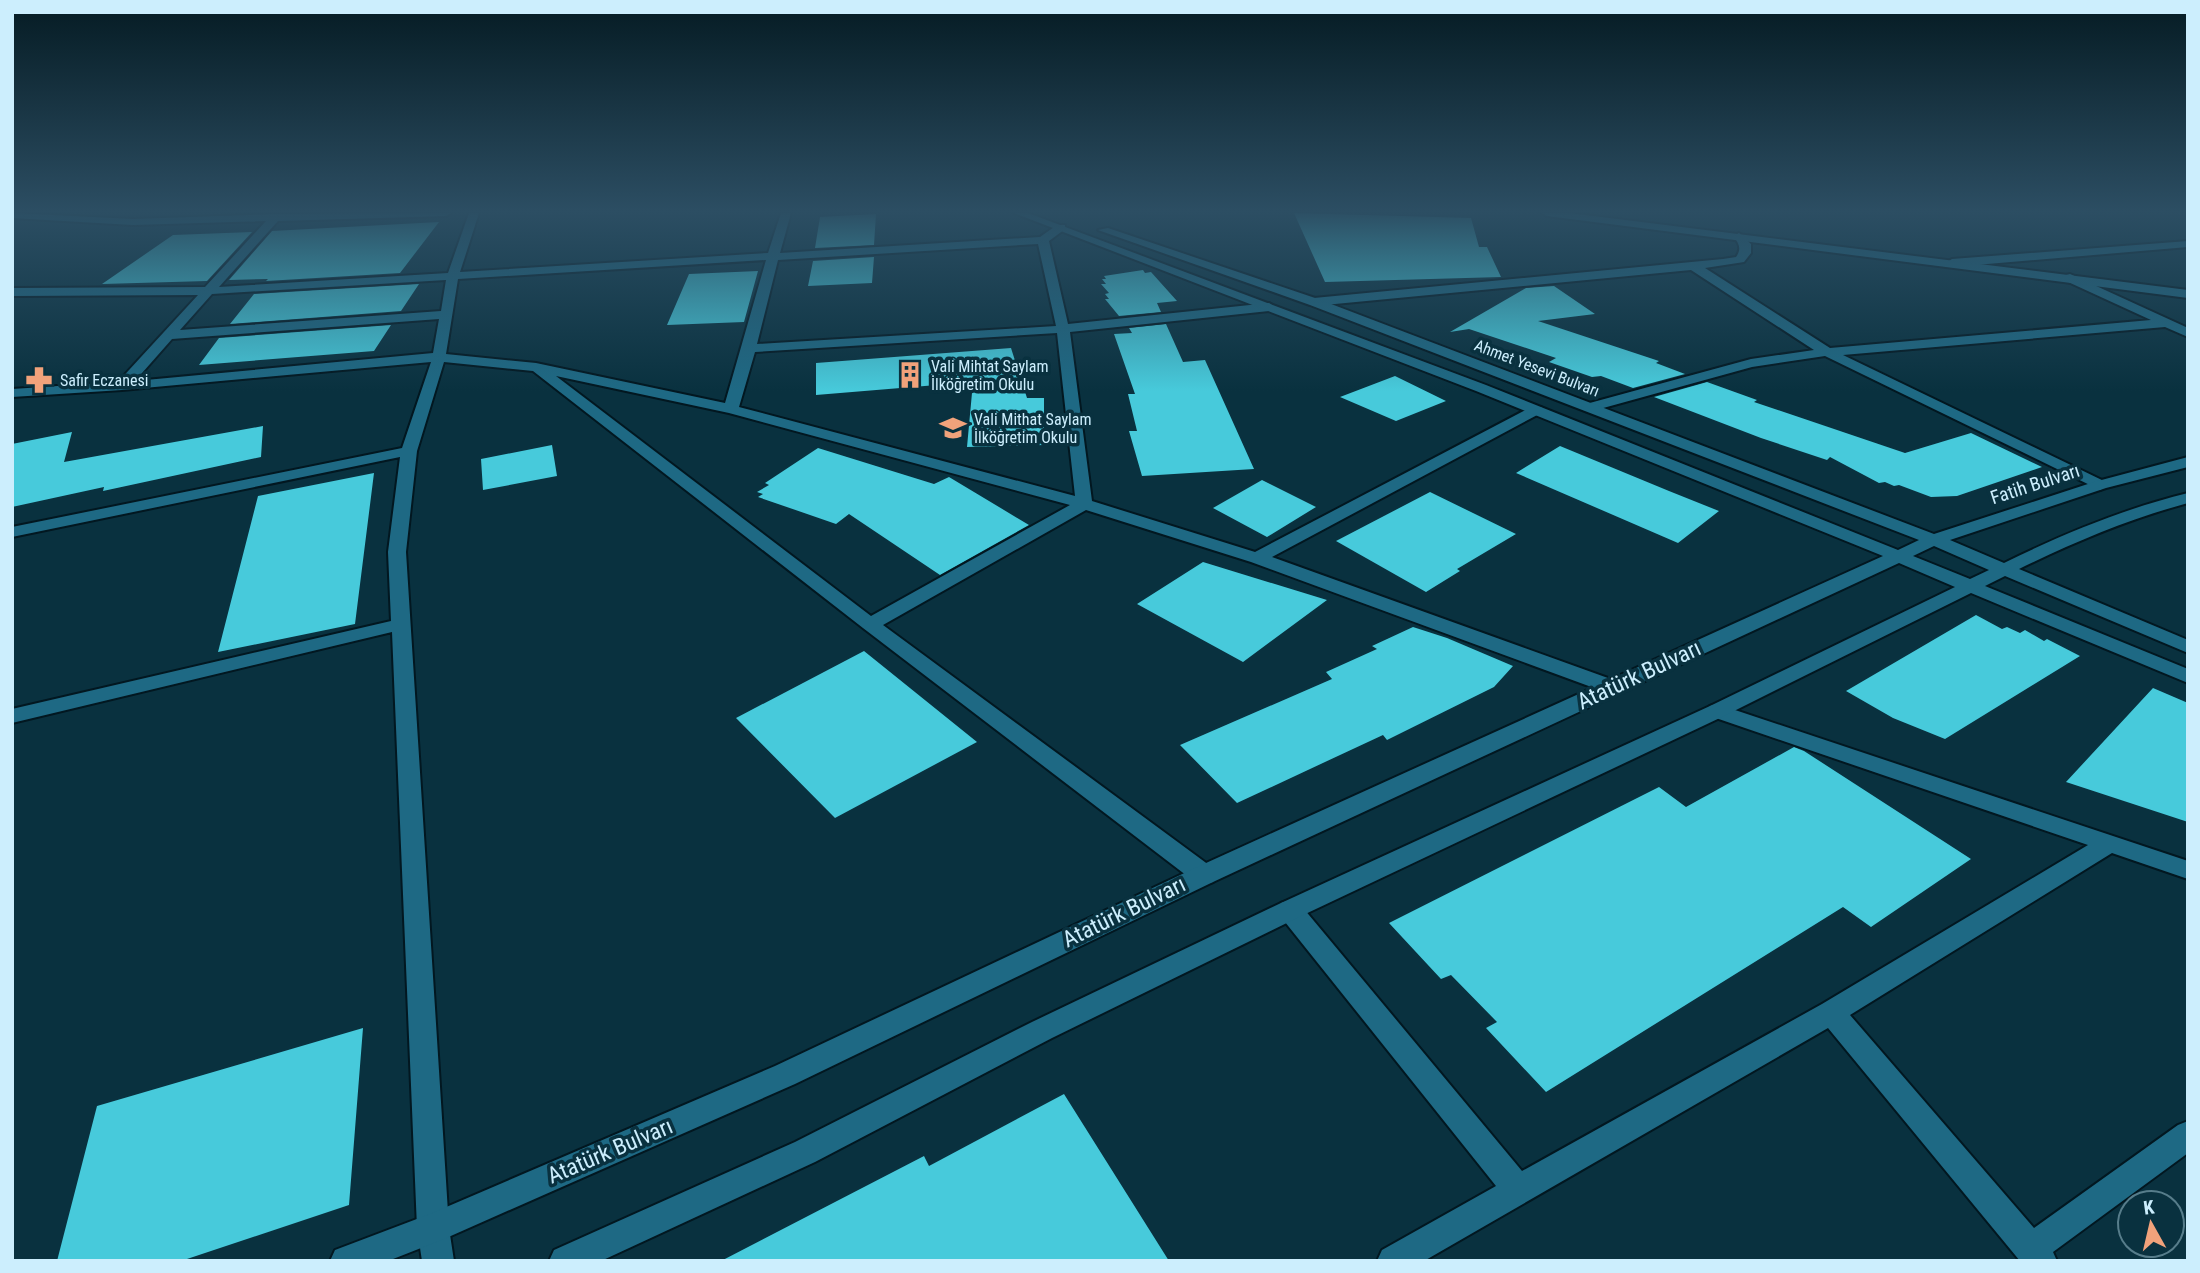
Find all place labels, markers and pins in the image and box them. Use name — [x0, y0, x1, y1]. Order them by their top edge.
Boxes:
place label: Vali Mihtat Saylam İlköğretim Okulu — [931, 357, 1048, 394]
building icon: Vali Mihtat Saylam İlköğretim Okulu — [895, 360, 925, 390]
pharmacy icon: Safir Eczanesi — [24, 365, 54, 395]
place label: Safir Eczanesi — [60, 371, 148, 390]
place label: Vali Mithat Saylam İlköğretim Okulu — [974, 410, 1091, 447]
school or university icon: Vali Mithat Saylam İlköğretim Okulu — [938, 413, 968, 443]

